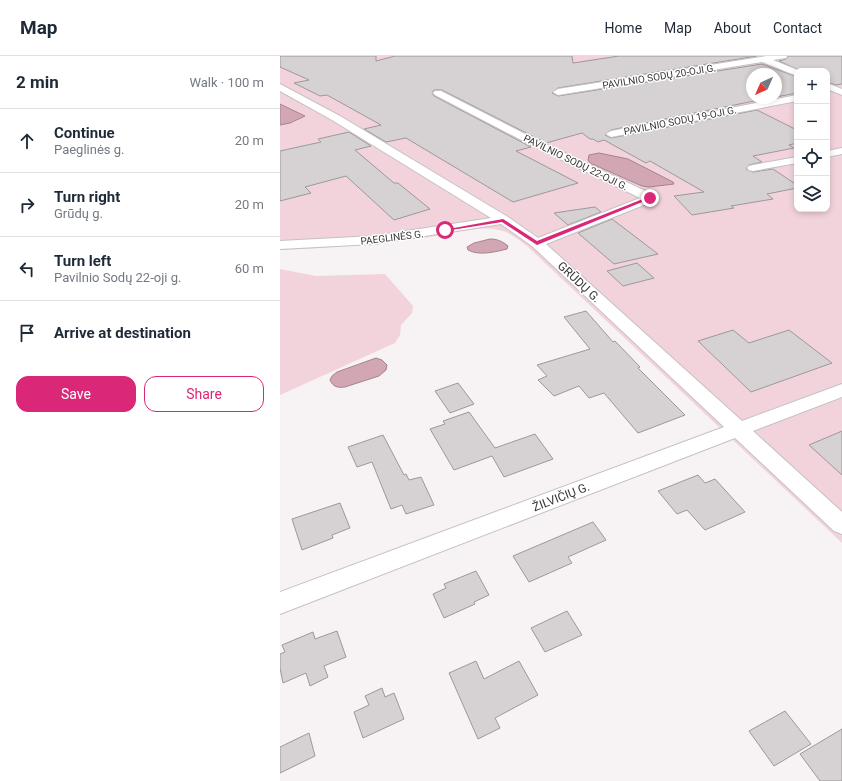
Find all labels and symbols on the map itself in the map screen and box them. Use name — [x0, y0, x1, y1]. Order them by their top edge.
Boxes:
street label: PAVILNIO SODŲ 20-OJI G. — [602, 62, 717, 91]
north arrow — [746, 68, 782, 104]
street label: PAVILNIO SODŲ 19-OJI G. — [623, 104, 738, 137]
street label: PAVILNIO SODŲ 22-OJI G. — [522, 132, 630, 193]
route end — [641, 189, 659, 207]
route start — [436, 221, 454, 239]
street label: PAEGLINĖS G. — [360, 227, 424, 247]
street label: GRŪDŲ G. — [555, 259, 603, 305]
street label: ŽILVIČIŲ G. — [530, 479, 592, 514]

